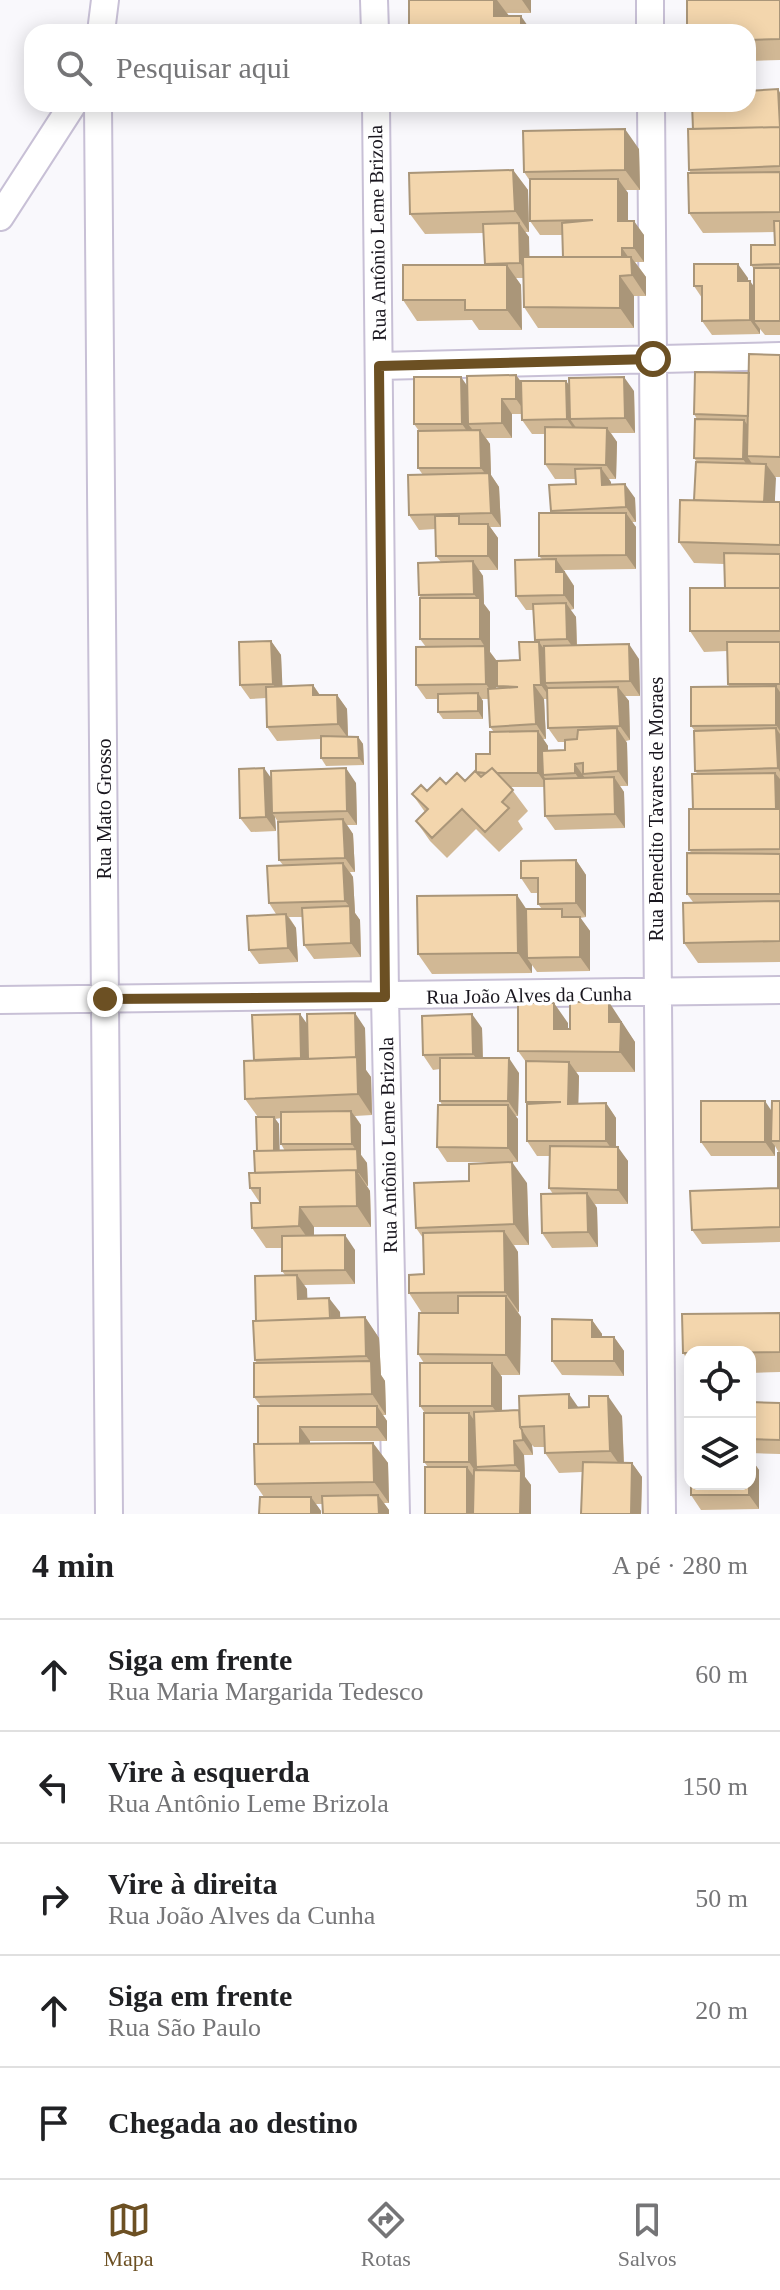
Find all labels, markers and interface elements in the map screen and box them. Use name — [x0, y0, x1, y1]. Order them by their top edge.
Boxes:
search box — [24, 24, 756, 112]
icon: search — [52, 46, 96, 90]
text: Pesquisar aqui — [116, 51, 290, 84]
street label: Rua Antônio Leme Brizola — [364, 125, 390, 341]
route start — [635, 341, 671, 377]
street label: Rua Benedito Tavares de Moraes — [645, 676, 667, 941]
street label: Rua Mato Grosso — [93, 738, 115, 880]
route end — [87, 981, 123, 1017]
street label: Rua João Alves da Cunha — [426, 982, 632, 1008]
street label: Rua Antônio Leme Brizola — [375, 1037, 401, 1253]
map controls — [684, 1346, 756, 1490]
button: locate — [684, 1346, 756, 1418]
button: layers — [684, 1418, 756, 1490]
text: 4 min — [32, 1547, 114, 1584]
text: A pé · 280 m — [612, 1551, 748, 1580]
text: Siga em frente — [108, 1643, 292, 1676]
icon: ahead — [32, 1653, 76, 1697]
text: 60 m — [695, 1660, 748, 1689]
text: Rua Maria Margarida Tedesco — [108, 1677, 424, 1706]
text: Vire à esquerda — [108, 1755, 310, 1788]
icon: left — [32, 1765, 76, 1809]
text: 150 m — [682, 1772, 748, 1801]
text: Rua Antônio Leme Brizola — [108, 1789, 389, 1818]
text: Vire à direita — [108, 1867, 277, 1900]
icon: right — [32, 1877, 76, 1921]
text: 50 m — [695, 1884, 748, 1913]
text: Rua João Alves da Cunha — [108, 1901, 375, 1930]
text: Siga em frente — [108, 1979, 292, 2012]
icon: ahead — [32, 1989, 76, 2033]
text: 20 m — [695, 1996, 748, 2025]
text: Rua São Paulo — [108, 2013, 261, 2042]
icon: arrive — [32, 2101, 76, 2145]
text: Chegada ao destino — [108, 2106, 358, 2139]
tab: Mapa — [104, 2198, 154, 2272]
tab: Rotas — [361, 2198, 411, 2272]
tab: Salvos — [618, 2198, 676, 2272]

